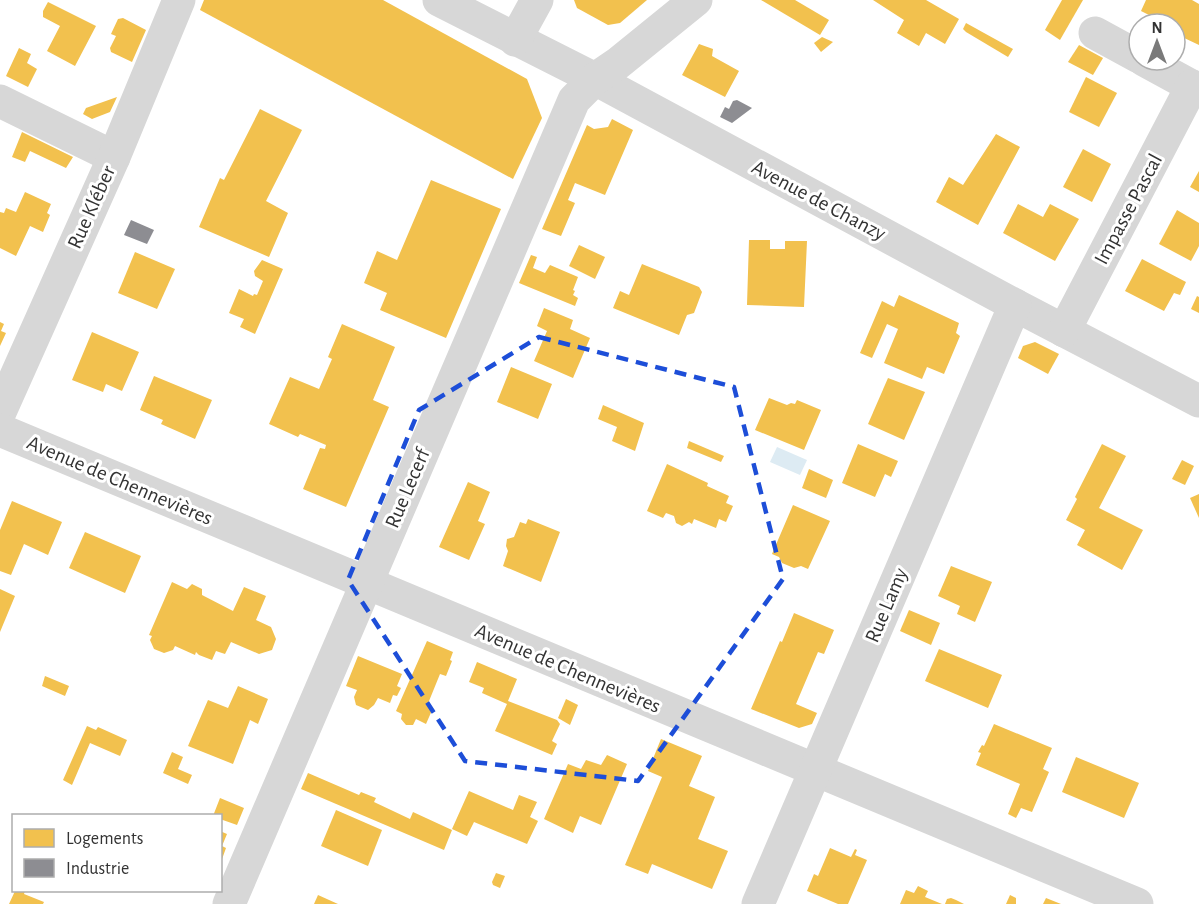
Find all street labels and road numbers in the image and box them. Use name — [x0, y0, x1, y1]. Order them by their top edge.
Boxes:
street label: Impasse Pascal — [1091, 150, 1166, 268]
street label: Avenue de Chanzy — [748, 156, 889, 245]
street label: Rue Kléber — [64, 162, 119, 252]
street label: Avenue de Chennevières — [24, 432, 216, 529]
street label: Rue Lecerf — [381, 444, 434, 531]
street label: Rue Lamy — [861, 565, 912, 646]
street label: Avenue de Chennevières — [472, 620, 664, 717]

